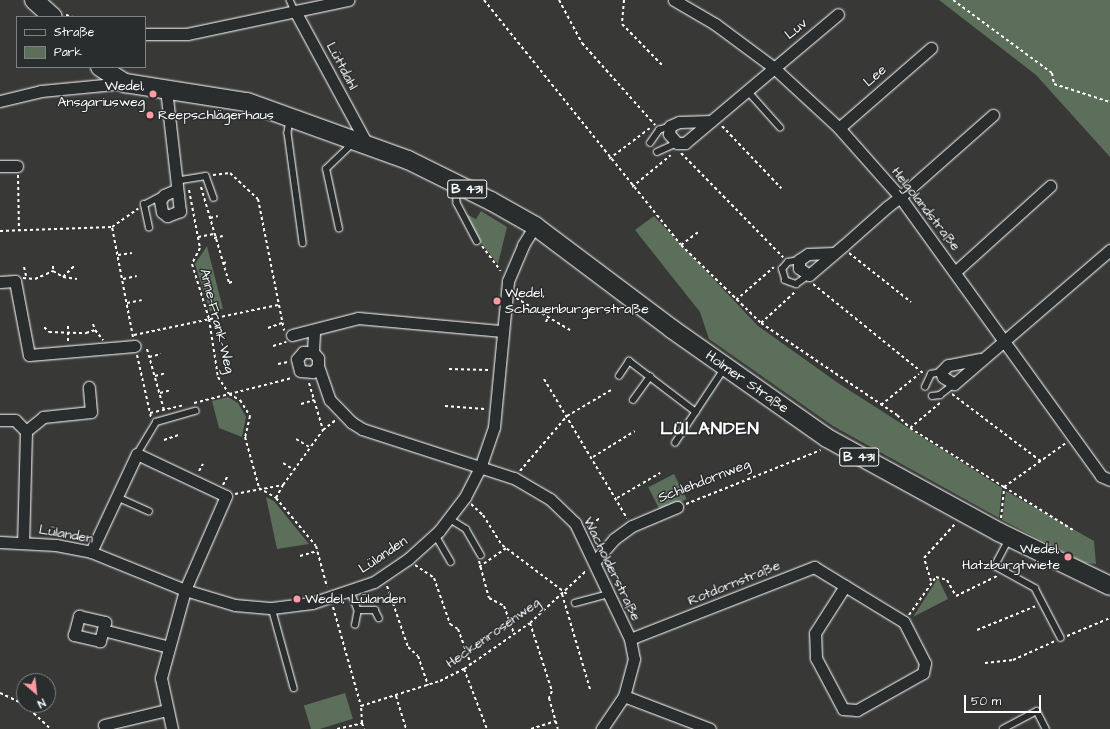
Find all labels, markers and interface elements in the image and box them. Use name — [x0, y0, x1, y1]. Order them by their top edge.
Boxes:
street label: Luv — [781, 15, 811, 43]
legend — [16, 16, 146, 68]
text: Straße — [54, 24, 94, 41]
street label: Lüttdahl — [322, 39, 362, 93]
text: Park — [54, 44, 82, 61]
street label: Lee — [860, 62, 890, 90]
place label: Wedel, Ansgariusweg — [58, 78, 145, 110]
marker: Wedel, Ansgariusweg — [148, 89, 158, 99]
place label: Reepschlägerhaus — [158, 107, 274, 123]
marker: Reepschlägerhaus — [145, 110, 155, 120]
street label: Helgolandstraße — [888, 164, 964, 254]
road number: B 431 — [447, 178, 487, 200]
street label: Anne-Frank-Weg — [196, 267, 238, 375]
place label: Wedel, Schauenburgerstraße — [505, 285, 649, 318]
marker: Wedel, Schauenburgerstraße — [492, 296, 502, 306]
street label: Holmer Straße — [702, 347, 792, 417]
district label: LÜLANDEN — [660, 418, 760, 440]
road number: B 431 — [839, 446, 879, 468]
street label: Schlehdornweg — [656, 456, 752, 506]
street label: Wacholderstraße — [580, 514, 644, 624]
street label: Lülanden — [38, 521, 94, 547]
street label: Lülanden — [356, 533, 410, 577]
place label: Wedel, Hatzburgtwiete — [962, 541, 1060, 574]
marker: Wedel, Hatzburgtwiete — [1063, 552, 1073, 562]
street label: Rotdornstraße — [685, 557, 783, 609]
place label: Wedel, Lülanden — [305, 591, 406, 607]
marker: Wedel, Lülanden — [292, 594, 302, 604]
street label: Heckenrosenweg — [443, 594, 543, 672]
north arrow — [16, 673, 56, 713]
scale bar — [966, 687, 1043, 713]
text: 50 m — [971, 693, 1001, 710]
text: N — [35, 695, 48, 711]

